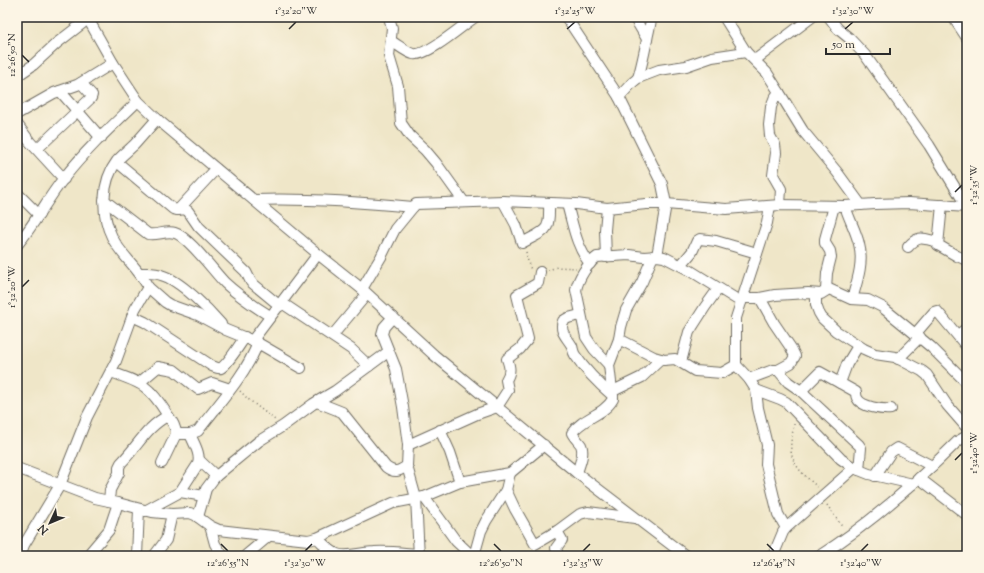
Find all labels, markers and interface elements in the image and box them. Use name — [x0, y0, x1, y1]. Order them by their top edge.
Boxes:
text: 1°32'20"W — [275, 4, 317, 19]
text: 1°32'25"W — [555, 4, 595, 19]
text: 1°32'30"W — [832, 4, 874, 19]
scale bar — [826, 30, 890, 56]
text: 12°26'50"N — [5, 33, 20, 77]
text: 50 m — [831, 36, 855, 54]
text: 1°32'35"W — [967, 165, 982, 205]
text: 1°32'20"W — [5, 266, 20, 308]
text: 1°32'40"W — [967, 432, 982, 474]
north arrow — [30, 503, 70, 543]
text: N — [35, 520, 53, 539]
text: 12°26'55"N — [207, 556, 249, 571]
text: 1°32'30"W — [284, 556, 326, 571]
text: 12°26'50"N — [479, 556, 523, 571]
text: 1°32'35"W — [563, 556, 603, 571]
text: 12°26'45"N — [753, 556, 795, 571]
text: 1°32'40"W — [840, 556, 882, 571]

